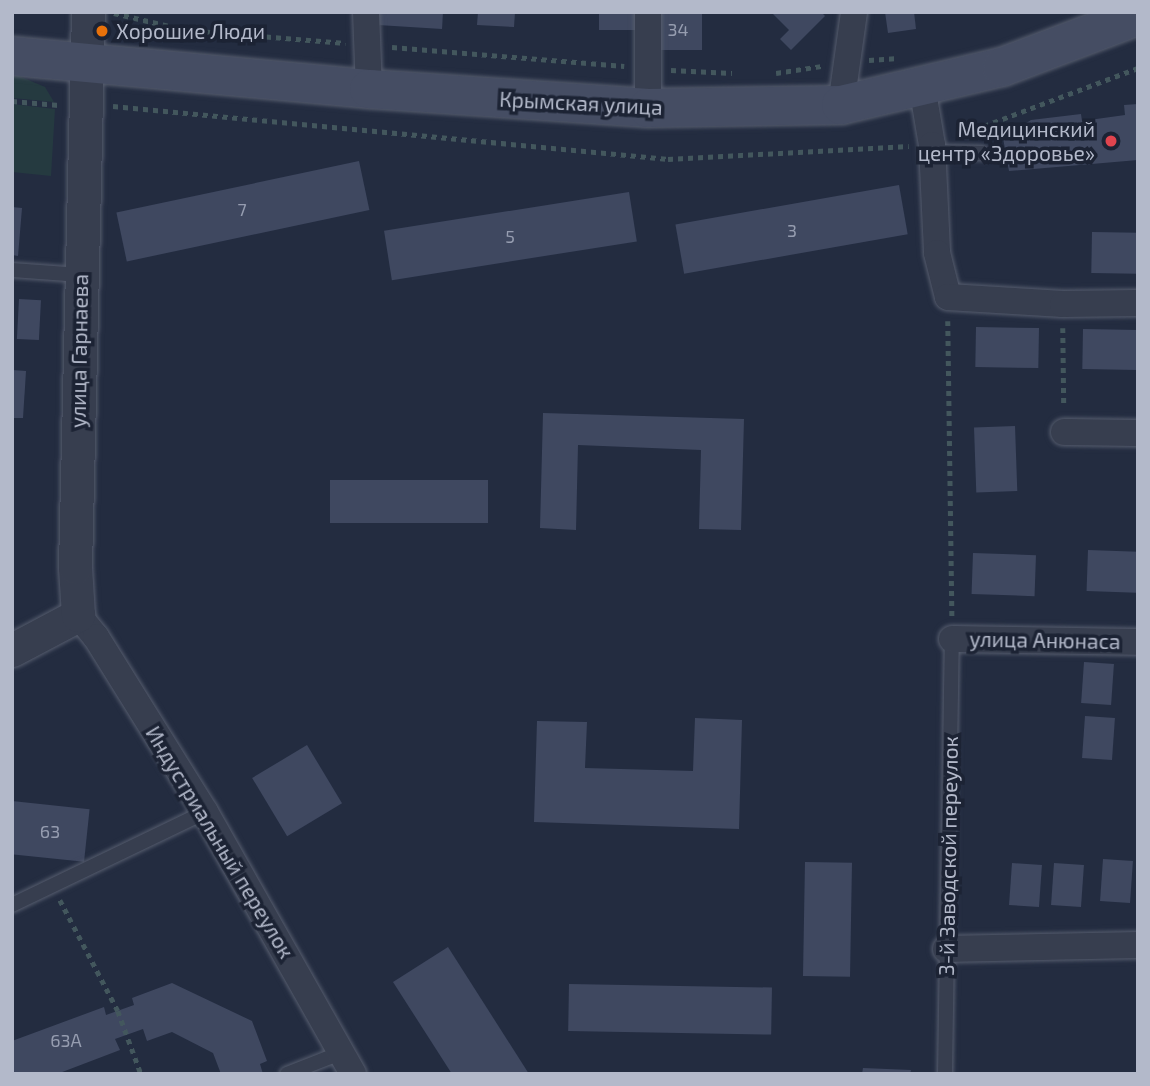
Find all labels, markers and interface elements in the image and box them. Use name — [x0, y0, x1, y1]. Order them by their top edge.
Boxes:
place label: Хорошие Люди — [116, 18, 265, 44]
house number: 34 — [667, 18, 689, 40]
marker: Хорошие Люди — [94, 23, 110, 39]
street label: Крымская улица — [499, 86, 663, 120]
place label: Медицинский центр «Здоровье» — [918, 116, 1095, 166]
marker: Медицинский центр «Здоровье» — [1101, 131, 1121, 151]
house number: 7 — [237, 198, 247, 220]
house number: 3 — [787, 219, 797, 241]
house number: 5 — [505, 225, 515, 247]
street label: улица Гарнаева — [65, 274, 93, 428]
street label: улица Анюнаса — [969, 626, 1121, 654]
street label: Индустриальный переулок — [141, 721, 299, 963]
street label: 3-й Заводской переулок — [933, 736, 963, 976]
house number: 63 — [40, 820, 60, 842]
house number: 63А — [50, 1029, 82, 1051]

